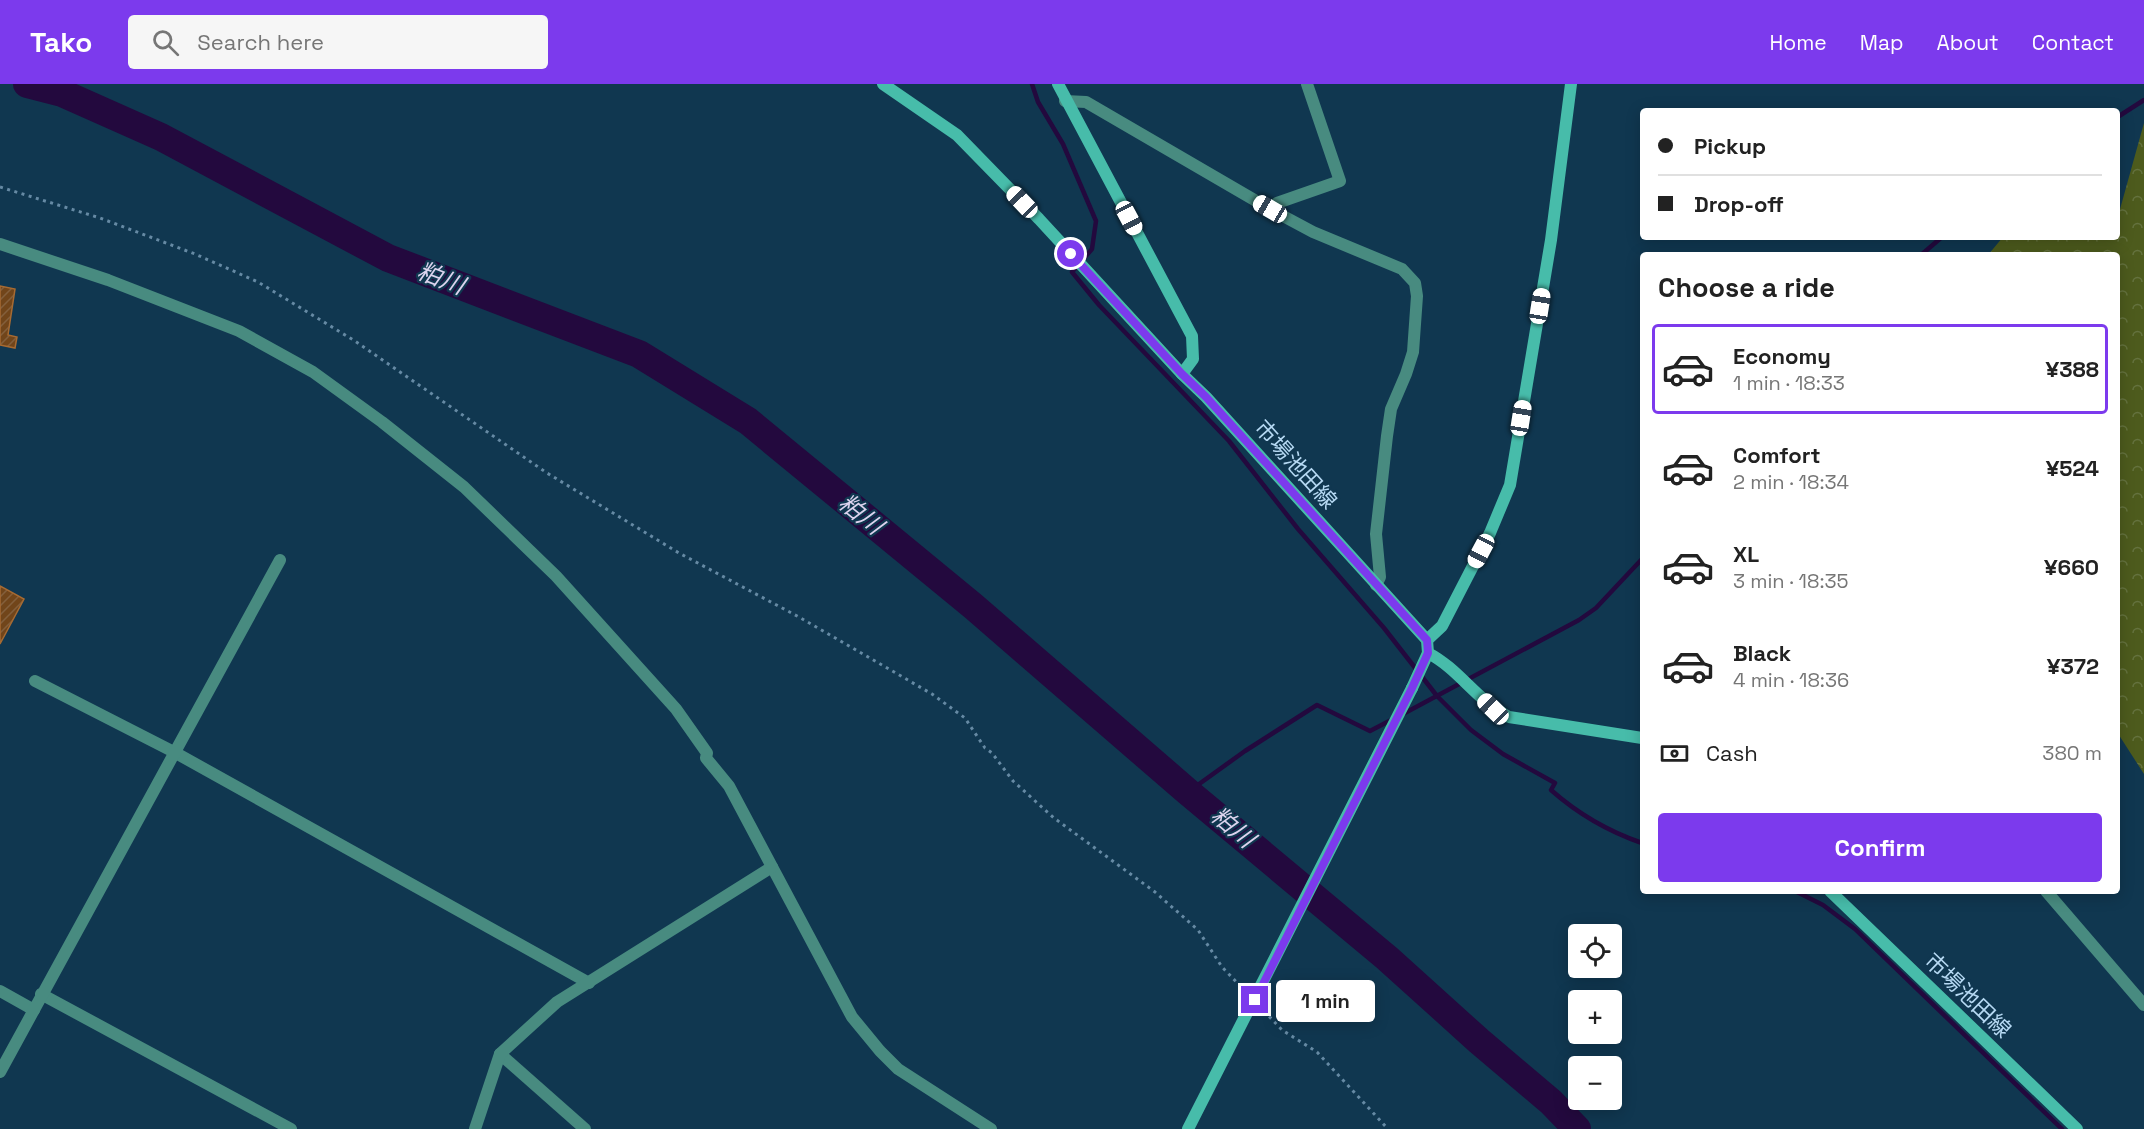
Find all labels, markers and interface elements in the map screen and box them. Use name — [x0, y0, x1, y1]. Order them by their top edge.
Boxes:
search box — [128, 15, 548, 69]
text: Tako — [30, 24, 92, 60]
icon: search — [149, 26, 182, 59]
text: Search here — [197, 28, 324, 56]
text: Home — [1769, 29, 1827, 56]
text: Map — [1860, 29, 1904, 56]
text: About — [1937, 29, 1999, 56]
text: Contact — [2032, 29, 2114, 56]
text: Pickup — [1694, 132, 1766, 160]
car — [1003, 183, 1041, 221]
text: Drop-off — [1694, 190, 1784, 218]
car — [1250, 192, 1290, 226]
car — [1113, 198, 1145, 238]
route start — [1057, 240, 1084, 267]
water label: 粕川 — [413, 255, 472, 302]
text: Choose a ride — [1658, 270, 1835, 305]
car — [1528, 287, 1552, 325]
icon: car — [1661, 342, 1715, 396]
text: Economy — [1733, 342, 1831, 370]
text: ¥388 — [2046, 355, 2099, 383]
text: 1 min · 18:33 — [1733, 370, 1845, 396]
car — [1509, 399, 1533, 437]
street label: 市場池田線 — [1249, 414, 1343, 514]
icon: car — [1661, 441, 1715, 495]
text: Comfort — [1733, 441, 1821, 469]
text: ¥524 — [2046, 454, 2099, 482]
text: 2 min · 18:34 — [1733, 469, 1849, 495]
water label: 粕川 — [833, 487, 892, 543]
car — [1465, 531, 1497, 571]
icon: car — [1661, 540, 1715, 594]
text: XL — [1733, 540, 1759, 568]
text: ¥660 — [2044, 553, 2099, 581]
text: 3 min · 18:35 — [1733, 568, 1849, 594]
icon: car — [1661, 639, 1715, 693]
text: Black — [1733, 639, 1791, 667]
text: ¥372 — [2047, 652, 2099, 680]
text: 4 min · 18:36 — [1733, 667, 1849, 693]
car — [1474, 690, 1512, 728]
icon: cash — [1658, 737, 1691, 770]
text: Cash — [1706, 739, 1758, 767]
text: 380 m — [2042, 740, 2102, 766]
water label: 粕川 — [1205, 800, 1264, 856]
button: Confirm — [1658, 813, 2102, 882]
map controls — [1568, 924, 1622, 1110]
button: locate — [1568, 924, 1622, 978]
street label: 市場池田線 — [1919, 947, 2017, 1043]
callout: 1 min — [1276, 979, 1375, 1021]
route end — [1241, 986, 1268, 1013]
text: 1 min — [1301, 988, 1350, 1014]
button: + — [1568, 990, 1622, 1044]
button: − — [1568, 1056, 1622, 1110]

